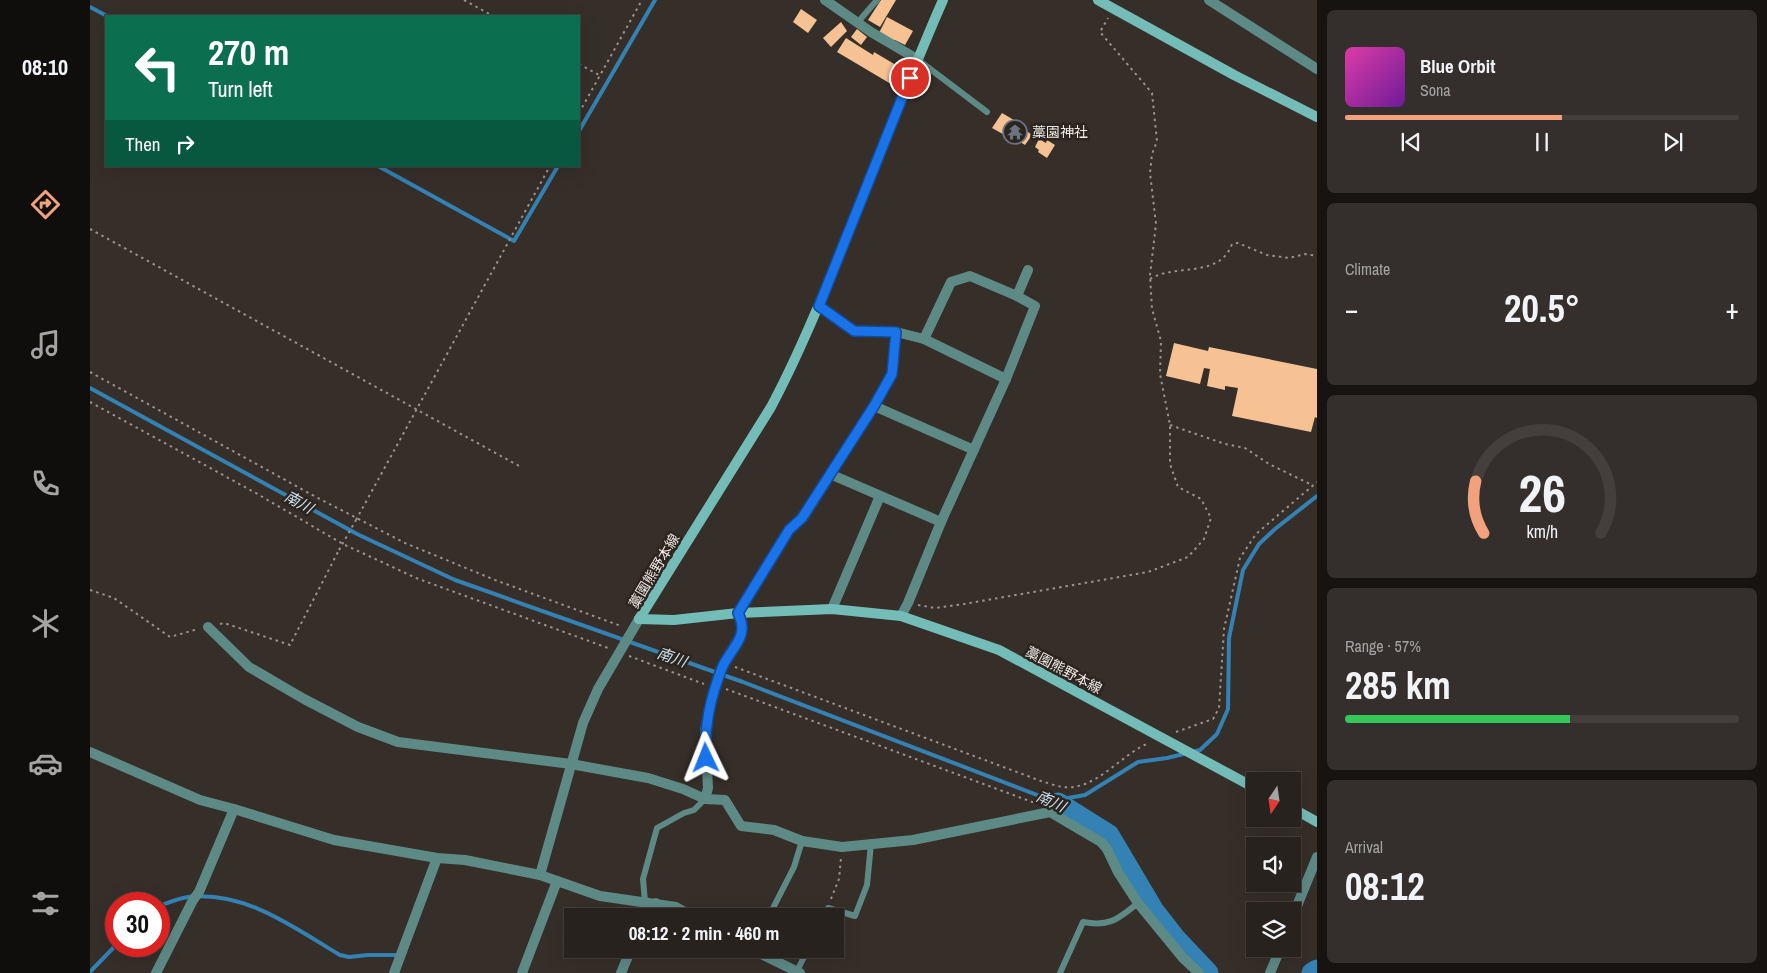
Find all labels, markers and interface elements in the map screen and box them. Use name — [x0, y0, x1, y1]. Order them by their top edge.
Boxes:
text: 270 m — [208, 29, 289, 76]
icon: left — [125, 35, 190, 100]
text: 08:10 — [22, 52, 68, 82]
text: Blue Orbit — [1420, 53, 1495, 79]
pin — [889, 57, 931, 99]
icon: arrive — [896, 64, 924, 92]
text: Turn left — [208, 74, 273, 104]
text: Sona — [1420, 79, 1451, 101]
temple icon: 藁園神社 — [1002, 119, 1028, 145]
place label: 藁園神社 — [1032, 123, 1088, 141]
icon: previous — [1397, 128, 1425, 156]
icon: pause — [1528, 128, 1556, 156]
icon: next — [1659, 128, 1687, 156]
icon: right — [171, 130, 199, 158]
text: Then — [125, 131, 161, 157]
icon: directions — [28, 187, 63, 222]
text: Climate — [1345, 258, 1390, 280]
text: 20.5° — [1504, 283, 1580, 334]
text: − — [1345, 290, 1358, 328]
text: + — [1726, 290, 1739, 328]
icon: music — [28, 327, 63, 362]
text: 26 — [1518, 458, 1566, 528]
icon: phone — [28, 466, 63, 501]
water label: 南川 — [281, 486, 319, 519]
text: km/h — [1526, 520, 1558, 544]
street label: 藁園熊野本線 — [625, 530, 683, 612]
icon: climate — [28, 606, 63, 641]
text: Range · 57% — [1345, 635, 1421, 657]
water label: 南川 — [654, 642, 691, 672]
street label: 藁園熊野本線 — [1023, 642, 1105, 698]
text: 285 km — [1345, 660, 1451, 711]
position arrow — [679, 731, 731, 783]
icon: car — [28, 746, 63, 781]
north arrow — [1246, 772, 1301, 828]
map controls — [1246, 772, 1301, 957]
water label: 南川 — [1033, 785, 1071, 818]
text: Arrival — [1345, 836, 1383, 858]
button: sound — [1246, 837, 1301, 892]
text: 08:12 — [1345, 861, 1425, 912]
icon: filters — [28, 886, 63, 921]
speed limit sign: 30 — [105, 892, 170, 957]
button: layers — [1246, 902, 1301, 957]
text: 08:12 · 2 min · 460 m — [629, 920, 779, 946]

